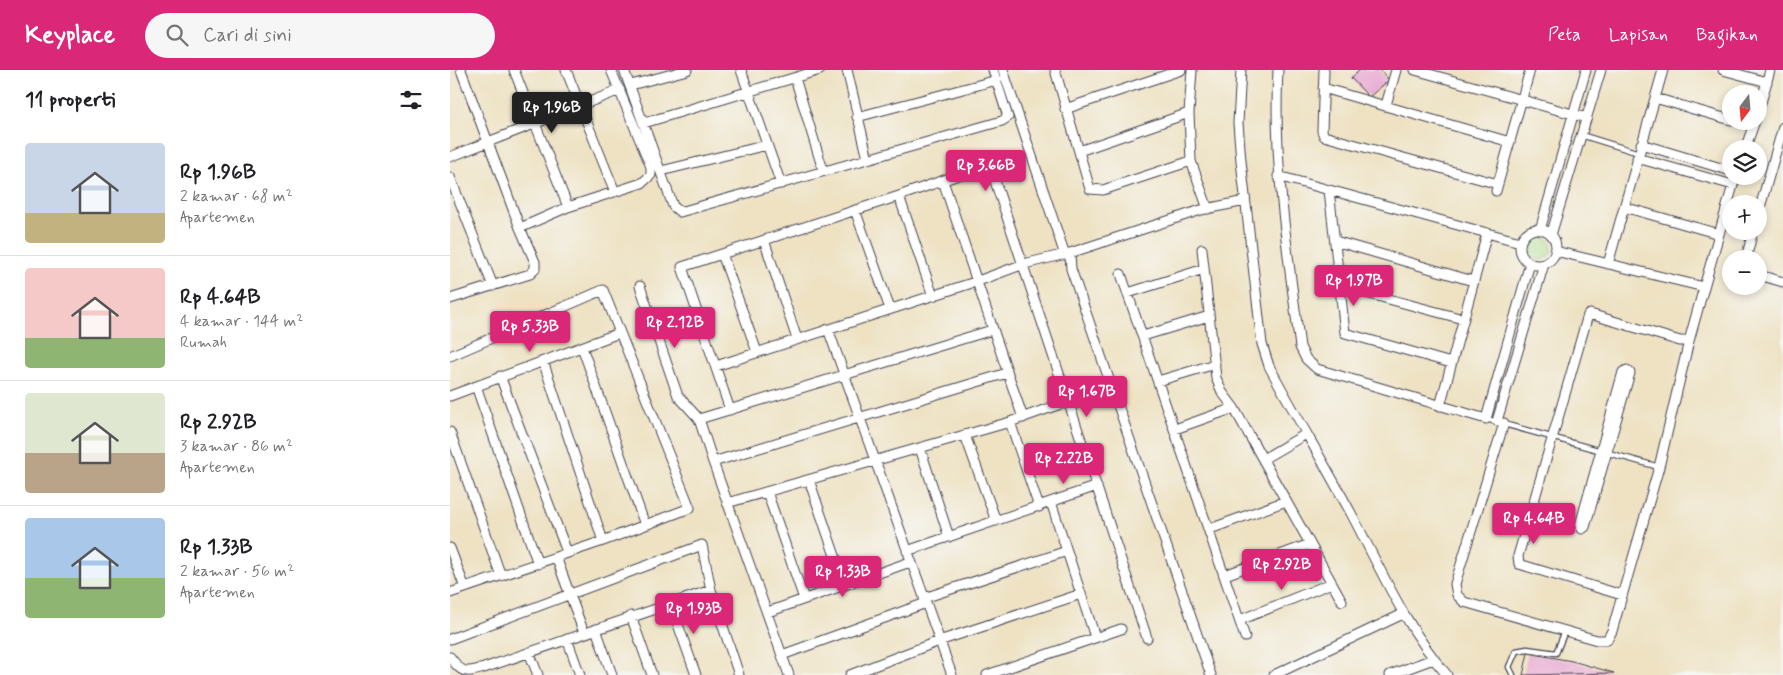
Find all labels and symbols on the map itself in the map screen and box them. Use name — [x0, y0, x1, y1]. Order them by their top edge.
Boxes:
north arrow — [1722, 85, 1768, 130]
pin: Rp 1.96B — [500, 92, 604, 134]
pin: Rp 3.66B — [934, 150, 1038, 192]
pin: Rp 1.97B — [1302, 264, 1406, 307]
pin: Rp 2.12B — [623, 306, 727, 349]
pin: Rp 5.33B — [478, 310, 582, 353]
pin: Rp 1.67B — [1035, 376, 1139, 418]
pin: Rp 2.22B — [1012, 442, 1116, 485]
pin: Rp 4.64B — [1482, 502, 1586, 545]
pin: Rp 2.92B — [1230, 548, 1334, 591]
pin: Rp 1.33B — [791, 556, 895, 598]
pin: Rp 1.93B — [642, 592, 746, 635]

